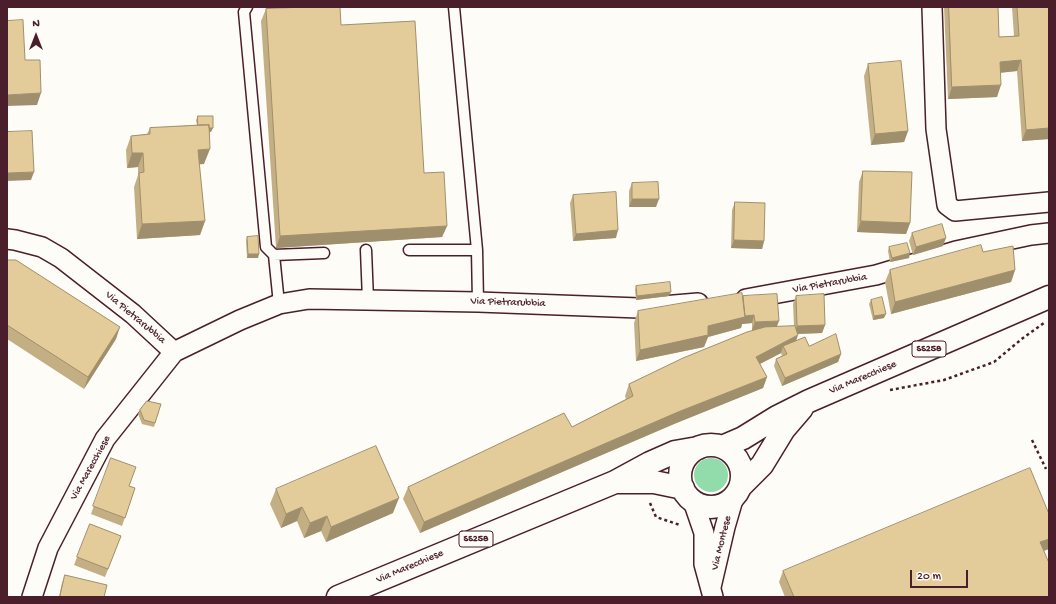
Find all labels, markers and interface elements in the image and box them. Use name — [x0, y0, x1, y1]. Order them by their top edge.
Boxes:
north arrow — [16, 16, 56, 56]
text: N — [32, 18, 40, 30]
street label: Via Pietrarubbia — [792, 271, 868, 297]
street label: Via Pietrarubbia — [102, 289, 168, 347]
street label: Via Pietrarubbia — [470, 295, 546, 311]
road number: SS258 — [912, 341, 946, 357]
street label: Via Marecchiese — [827, 358, 899, 398]
street label: Via Marecchiese — [68, 433, 114, 503]
street label: Via Montese — [709, 514, 735, 572]
road number: SS258 — [459, 531, 493, 547]
street label: Via Marecchiese — [374, 547, 446, 587]
scale bar — [912, 562, 970, 588]
text: 20 m — [917, 570, 941, 584]

